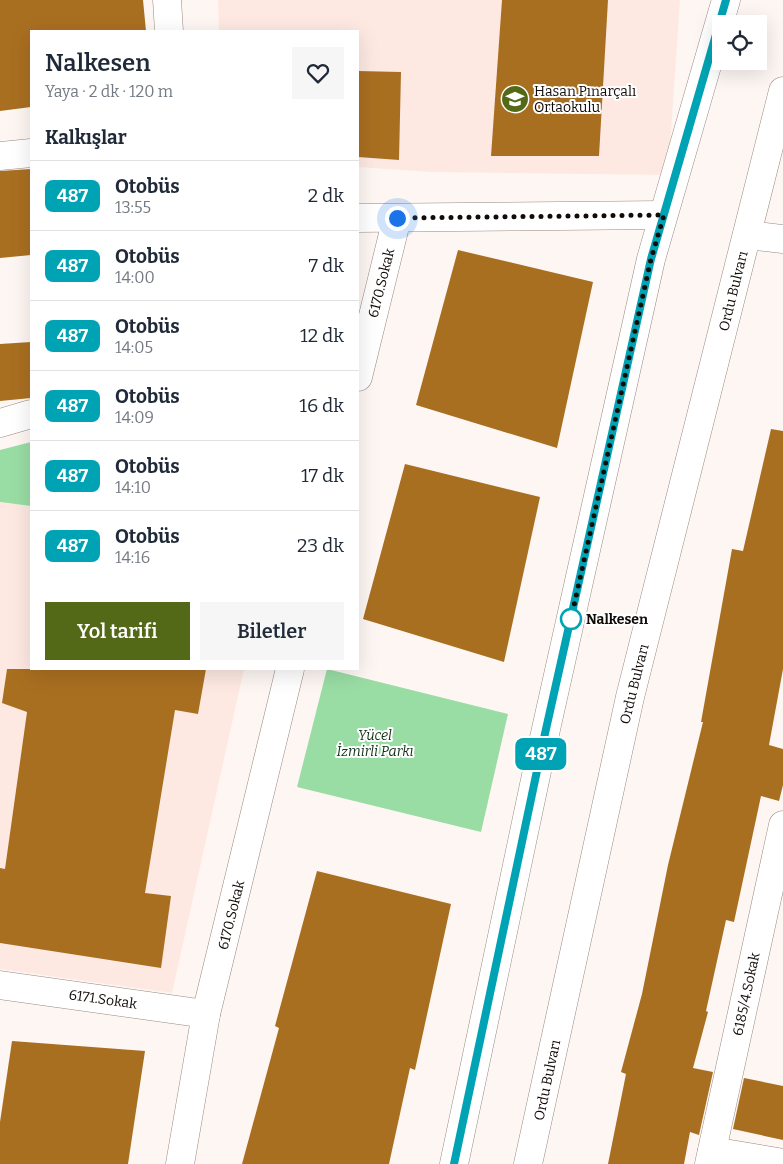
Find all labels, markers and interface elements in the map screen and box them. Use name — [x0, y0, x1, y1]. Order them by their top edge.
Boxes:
map controls — [712, 15, 767, 70]
button: locate — [712, 15, 767, 70]
button: heart — [292, 47, 344, 99]
text: Nalkesen — [45, 49, 151, 77]
text: Yaya · 2 dk · 120 m — [45, 82, 173, 101]
place label: Hasan Pınarçalı Ortaokulu — [534, 83, 636, 116]
school or university icon: Hasan Pınarçalı Ortaokulu — [500, 84, 530, 114]
text: Kalkışlar — [45, 126, 127, 149]
text: Otobüs — [115, 175, 180, 198]
text: 2 dk — [308, 184, 344, 207]
text: 487 — [57, 185, 88, 207]
text: 13:55 — [115, 198, 151, 217]
your location — [385, 206, 410, 231]
text: Otobüs — [115, 245, 180, 268]
street label: 6170.Sokak — [365, 247, 398, 320]
street label: Ordu Bulvarı — [715, 249, 752, 333]
text: 7 dk — [309, 254, 344, 277]
text: 487 — [57, 255, 88, 277]
text: 14:00 — [115, 268, 155, 287]
text: Otobüs — [115, 315, 180, 338]
text: 12 dk — [300, 324, 344, 347]
text: 487 — [57, 325, 88, 347]
text: 14:05 — [115, 338, 153, 357]
text: Otobüs — [115, 385, 180, 408]
text: 16 dk — [299, 394, 344, 417]
text: 487 — [57, 395, 88, 417]
text: 14:09 — [115, 408, 154, 427]
text: Otobüs — [115, 455, 180, 478]
text: 17 dk — [301, 464, 344, 487]
text: 487 — [57, 465, 88, 487]
text: 14:10 — [115, 478, 151, 497]
text: Otobüs — [115, 525, 180, 548]
text: 23 dk — [297, 534, 344, 557]
text: 487 — [57, 535, 88, 557]
text: 14:16 — [115, 548, 150, 567]
button: Yol tarifi — [45, 602, 190, 660]
button: Biletler — [200, 602, 344, 660]
marker: Nalkesen — [560, 608, 582, 630]
place label: Nalkesen — [586, 611, 648, 628]
street label: Ordu Bulvarı — [616, 642, 653, 726]
park label: Yücel İzmirli Parkı — [337, 727, 414, 760]
line badge: 487 — [512, 738, 570, 770]
text: 487 — [525, 743, 557, 765]
street label: 6170.Sokak — [215, 879, 248, 952]
street label: 6185/4.Sokak — [729, 951, 764, 1037]
street label: 6171.Sokak — [68, 986, 138, 1013]
street label: Ordu Bulvarı — [531, 1038, 564, 1122]

